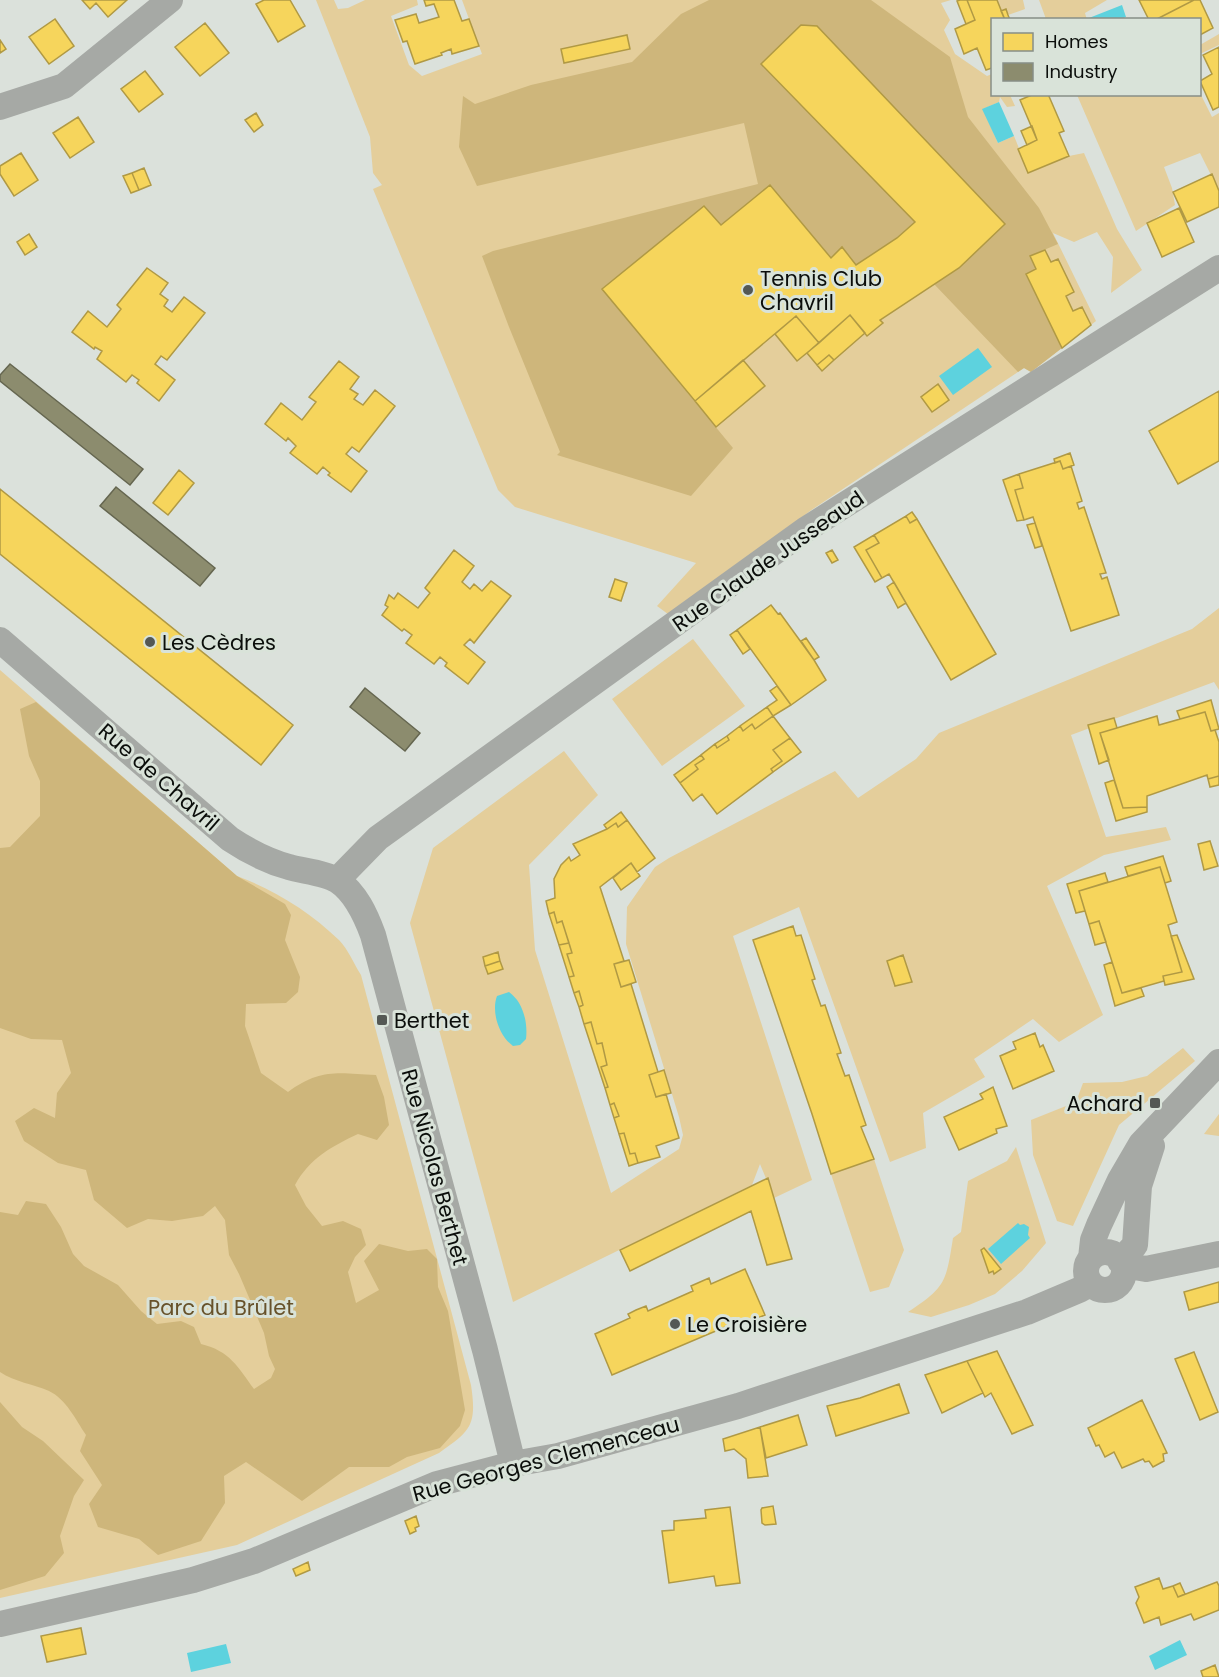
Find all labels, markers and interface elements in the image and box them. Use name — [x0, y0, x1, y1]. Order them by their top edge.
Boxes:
legend — [991, 18, 1201, 96]
text: Homes — [1045, 29, 1108, 54]
text: Industry — [1045, 59, 1117, 84]
place label: Tennis Club Chavril — [760, 264, 882, 317]
marker: Tennis Club Chavril — [741, 283, 755, 297]
street label: Rue Claude Jusseaud — [666, 484, 870, 638]
place label: Les Cèdres — [162, 628, 276, 657]
marker: Les Cèdres — [143, 635, 157, 649]
street label: Rue de Chavril — [92, 716, 226, 838]
place label: Berthet — [394, 1006, 469, 1035]
marker: Berthet — [375, 1013, 389, 1027]
street label: Rue Nicolas Berthet — [395, 1066, 475, 1268]
place label: Achard — [1066, 1089, 1143, 1118]
marker: Achard — [1148, 1096, 1162, 1110]
park label: Parc du Brûlet — [148, 1293, 294, 1322]
place label: Le Croisière — [687, 1310, 807, 1339]
marker: Le Croisière — [668, 1317, 682, 1331]
street label: Rue Georges Clemenceau — [409, 1409, 683, 1509]

